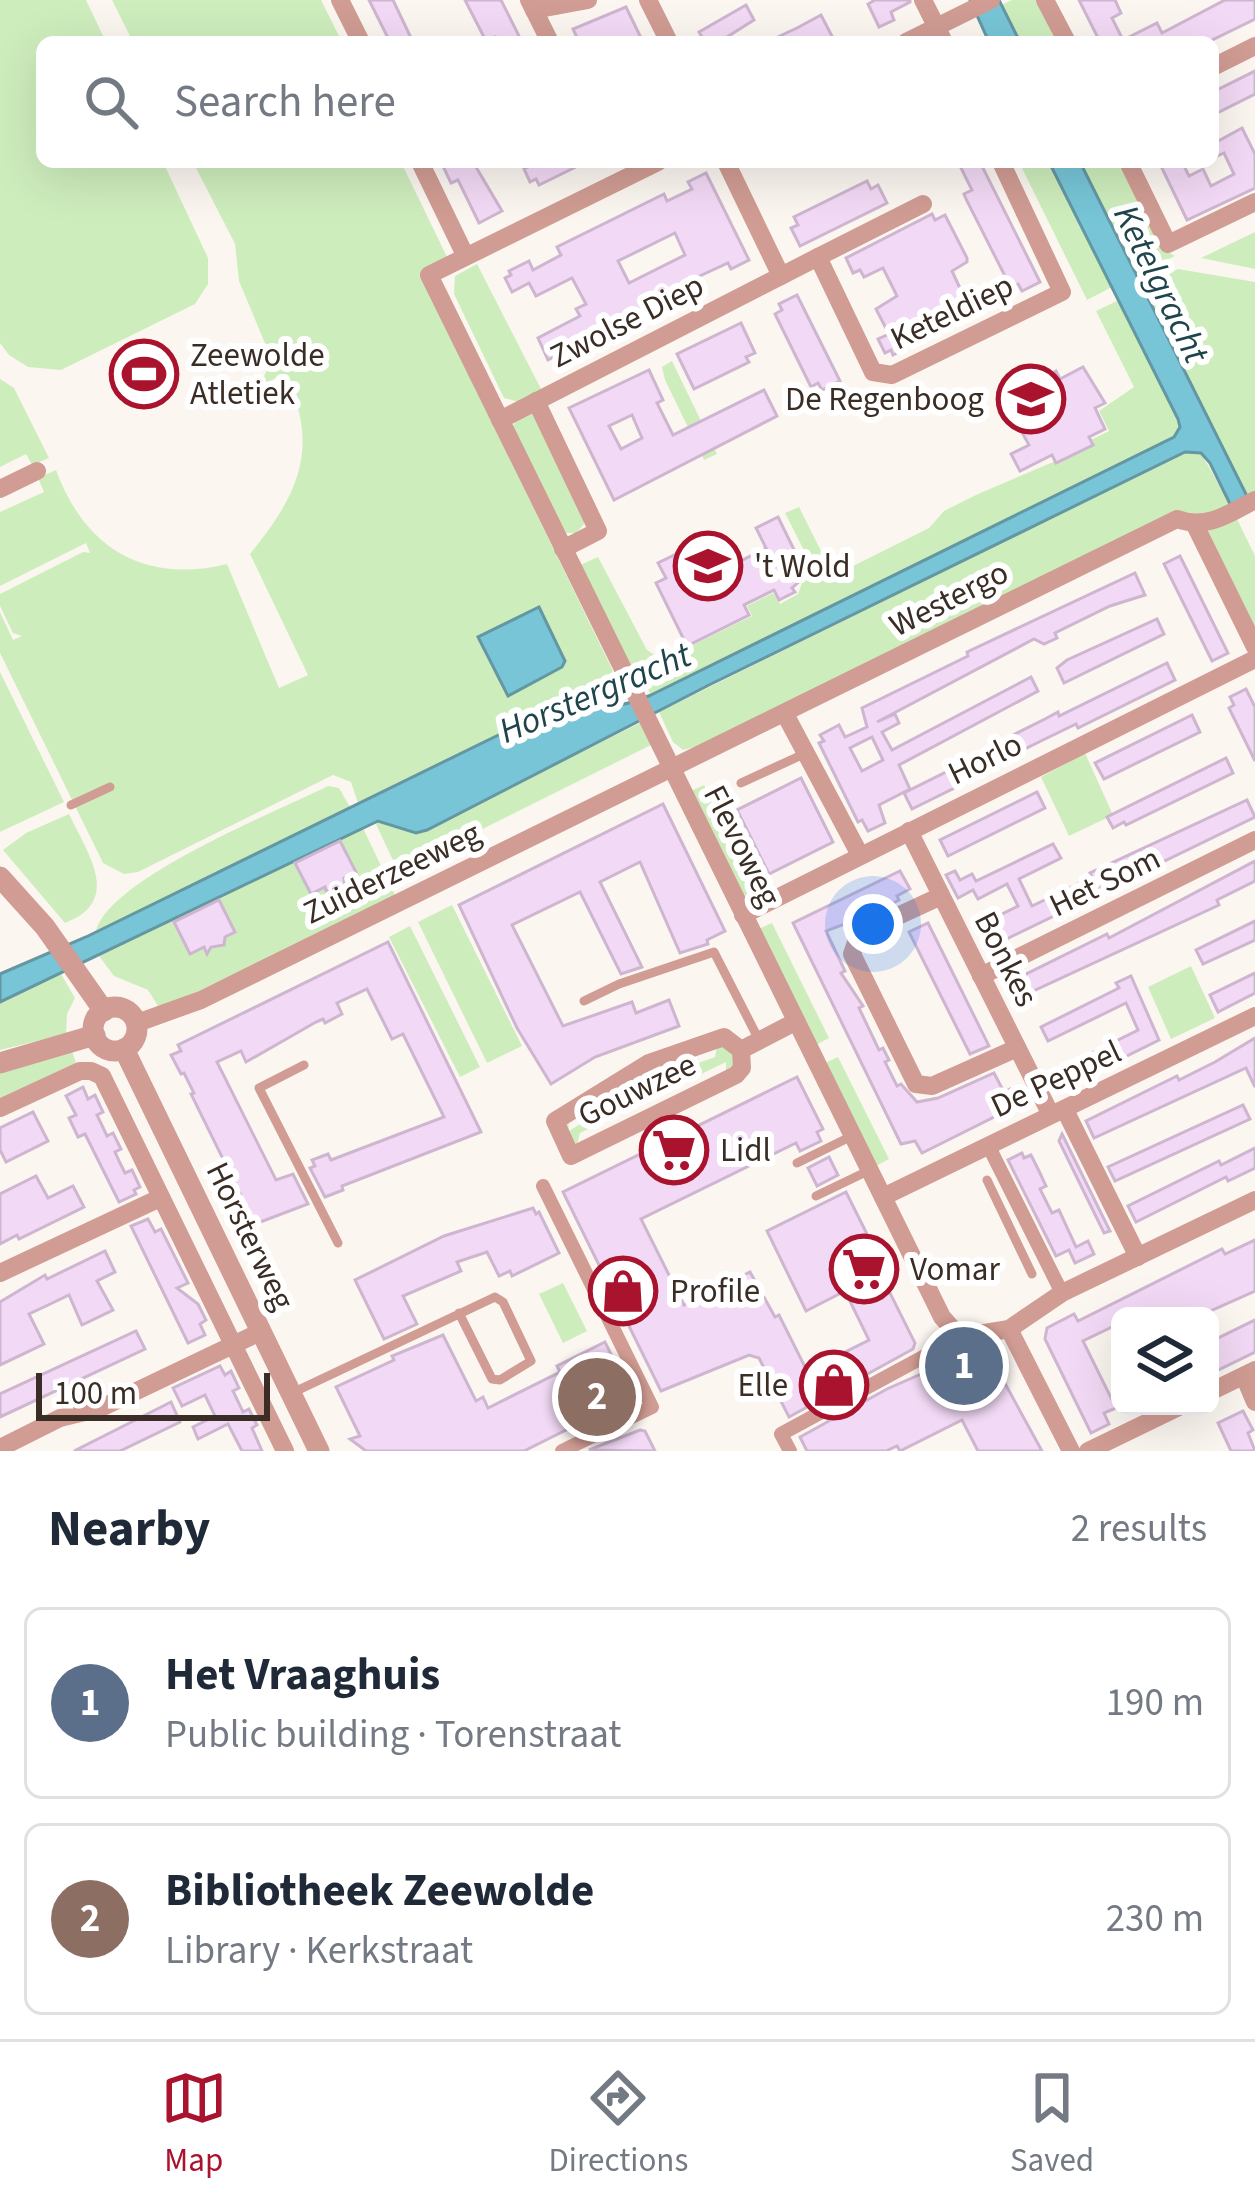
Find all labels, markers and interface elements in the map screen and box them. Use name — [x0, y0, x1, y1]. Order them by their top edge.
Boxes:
search box — [36, 36, 1219, 168]
icon: search — [78, 69, 144, 135]
text: Search here — [174, 70, 396, 134]
water label: Ketelgracht — [1101, 196, 1222, 373]
street label: Zwolse Diep — [542, 262, 712, 380]
street label: Keteldiep — [883, 262, 1021, 362]
place label: Zeewolde Atletiek — [190, 332, 325, 417]
sports icon: Zeewolde Atletiek — [109, 339, 179, 409]
school or university icon: De Regenboog — [996, 364, 1066, 434]
place label: De Regenboog — [785, 376, 984, 423]
school or university icon: 't Wold — [673, 531, 743, 601]
place label: 't Wold — [754, 543, 851, 590]
street label: Westergo — [881, 549, 1017, 649]
water label: Horstergracht — [491, 629, 700, 756]
street label: Horlo — [940, 721, 1030, 797]
street label: Flevoweg — [691, 777, 793, 915]
street label: Zuiderzeeweg — [295, 810, 489, 936]
street label: Het Som — [1042, 835, 1168, 929]
your location — [843, 894, 903, 954]
street label: Bonkes — [962, 903, 1050, 1015]
street label: De Peppel — [983, 1028, 1129, 1130]
street label: Gouwzee — [570, 1041, 704, 1139]
supermarket icon: Lidl — [639, 1115, 709, 1185]
place label: Lidl — [720, 1127, 771, 1174]
street label: Horsterweg — [194, 1154, 306, 1318]
supermarket icon: Vomar — [829, 1234, 899, 1304]
place label: Vomar — [910, 1246, 1000, 1293]
shop icon: Profile — [588, 1256, 658, 1326]
place label: Profile — [670, 1268, 760, 1315]
map controls — [1111, 1307, 1219, 1415]
button: layers — [1111, 1307, 1219, 1415]
pin: 1 — [925, 1321, 1003, 1411]
shop icon: Elle — [799, 1350, 869, 1420]
pin: 2 — [558, 1352, 636, 1442]
place label: Elle — [737, 1362, 788, 1409]
scale bar — [36, 1367, 270, 1420]
text: 100 m — [54, 1370, 137, 1417]
text: Nearby — [48, 1493, 210, 1565]
text: 2 results — [1071, 1501, 1207, 1557]
text: Het Vraaghuis — [165, 1643, 440, 1707]
text: 1 — [80, 1675, 100, 1731]
text: 190 m — [1106, 1675, 1204, 1731]
text: Public building · Torenstraat — [165, 1707, 621, 1763]
text: Bibliotheek Zeewolde — [165, 1859, 594, 1923]
text: 2 — [80, 1891, 100, 1947]
text: 230 m — [1106, 1891, 1204, 1947]
text: Library · Kerkstraat — [165, 1923, 473, 1979]
tab: Map — [161, 2065, 227, 2184]
tab: Directions — [549, 2065, 688, 2184]
tab: Saved — [1010, 2065, 1094, 2184]

